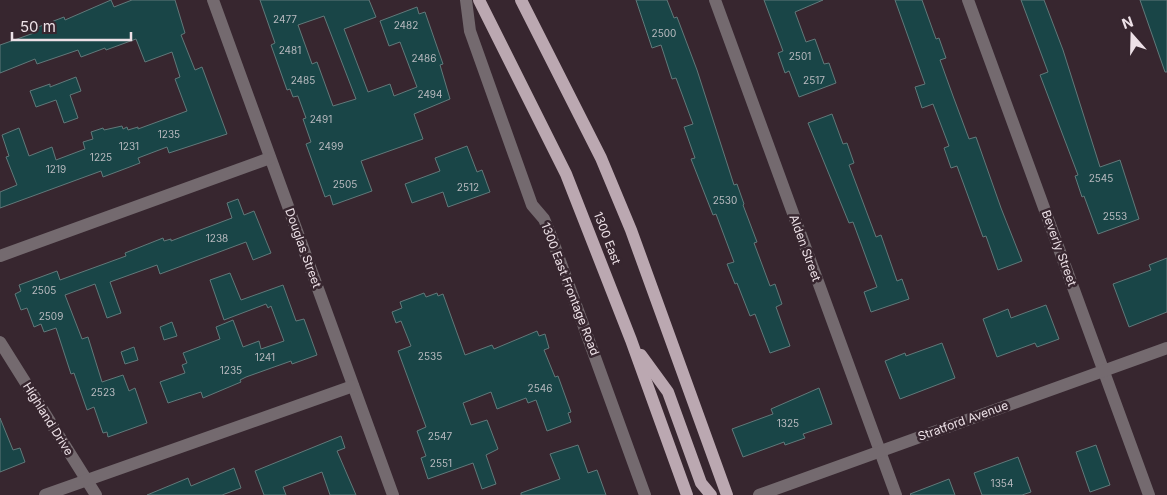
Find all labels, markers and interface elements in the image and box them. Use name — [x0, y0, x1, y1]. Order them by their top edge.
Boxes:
scale bar — [12, 10, 131, 42]
north arrow — [1107, 10, 1157, 60]
house number: 2477 — [273, 13, 297, 25]
text: N — [1119, 13, 1135, 32]
text: 50 m — [20, 17, 56, 36]
house number: 2482 — [394, 19, 418, 31]
house number: 2500 — [652, 27, 676, 39]
house number: 2481 — [279, 44, 301, 56]
house number: 2501 — [789, 50, 811, 62]
house number: 2486 — [412, 52, 436, 64]
house number: 2485 — [291, 74, 315, 86]
house number: 2517 — [803, 74, 825, 86]
house number: 2494 — [417, 88, 443, 100]
house number: 2491 — [310, 113, 332, 125]
house number: 1235 — [158, 128, 180, 140]
house number: 1231 — [119, 140, 139, 152]
house number: 2499 — [319, 140, 343, 152]
house number: 1225 — [90, 151, 112, 163]
house number: 1219 — [46, 163, 66, 175]
house number: 2545 — [1089, 172, 1113, 184]
house number: 2505 — [333, 178, 357, 190]
house number: 2512 — [457, 181, 479, 193]
house number: 2530 — [713, 194, 737, 206]
street label: Douglas Street — [282, 206, 325, 290]
street label: Beverly Street — [1039, 208, 1080, 288]
street label: 1300 East — [591, 209, 624, 266]
house number: 2553 — [1103, 210, 1127, 222]
street label: Alden Street — [786, 212, 824, 283]
street label: 1300 East Frontage Road — [538, 220, 603, 357]
house number: 1238 — [206, 232, 228, 244]
house number: 2505 — [32, 284, 56, 296]
house number: 2509 — [39, 310, 63, 322]
house number: 2535 — [418, 350, 442, 362]
house number: 1241 — [255, 351, 275, 363]
house number: 1235 — [220, 364, 242, 376]
street label: Highland Drive — [20, 379, 77, 458]
house number: 2546 — [528, 382, 552, 394]
house number: 2523 — [91, 386, 115, 398]
street label: Stratford Avenue — [916, 397, 1010, 444]
house number: 1325 — [777, 417, 799, 429]
house number: 2547 — [428, 430, 452, 442]
house number: 2551 — [430, 457, 452, 469]
house number: 1354 — [991, 477, 1013, 489]

